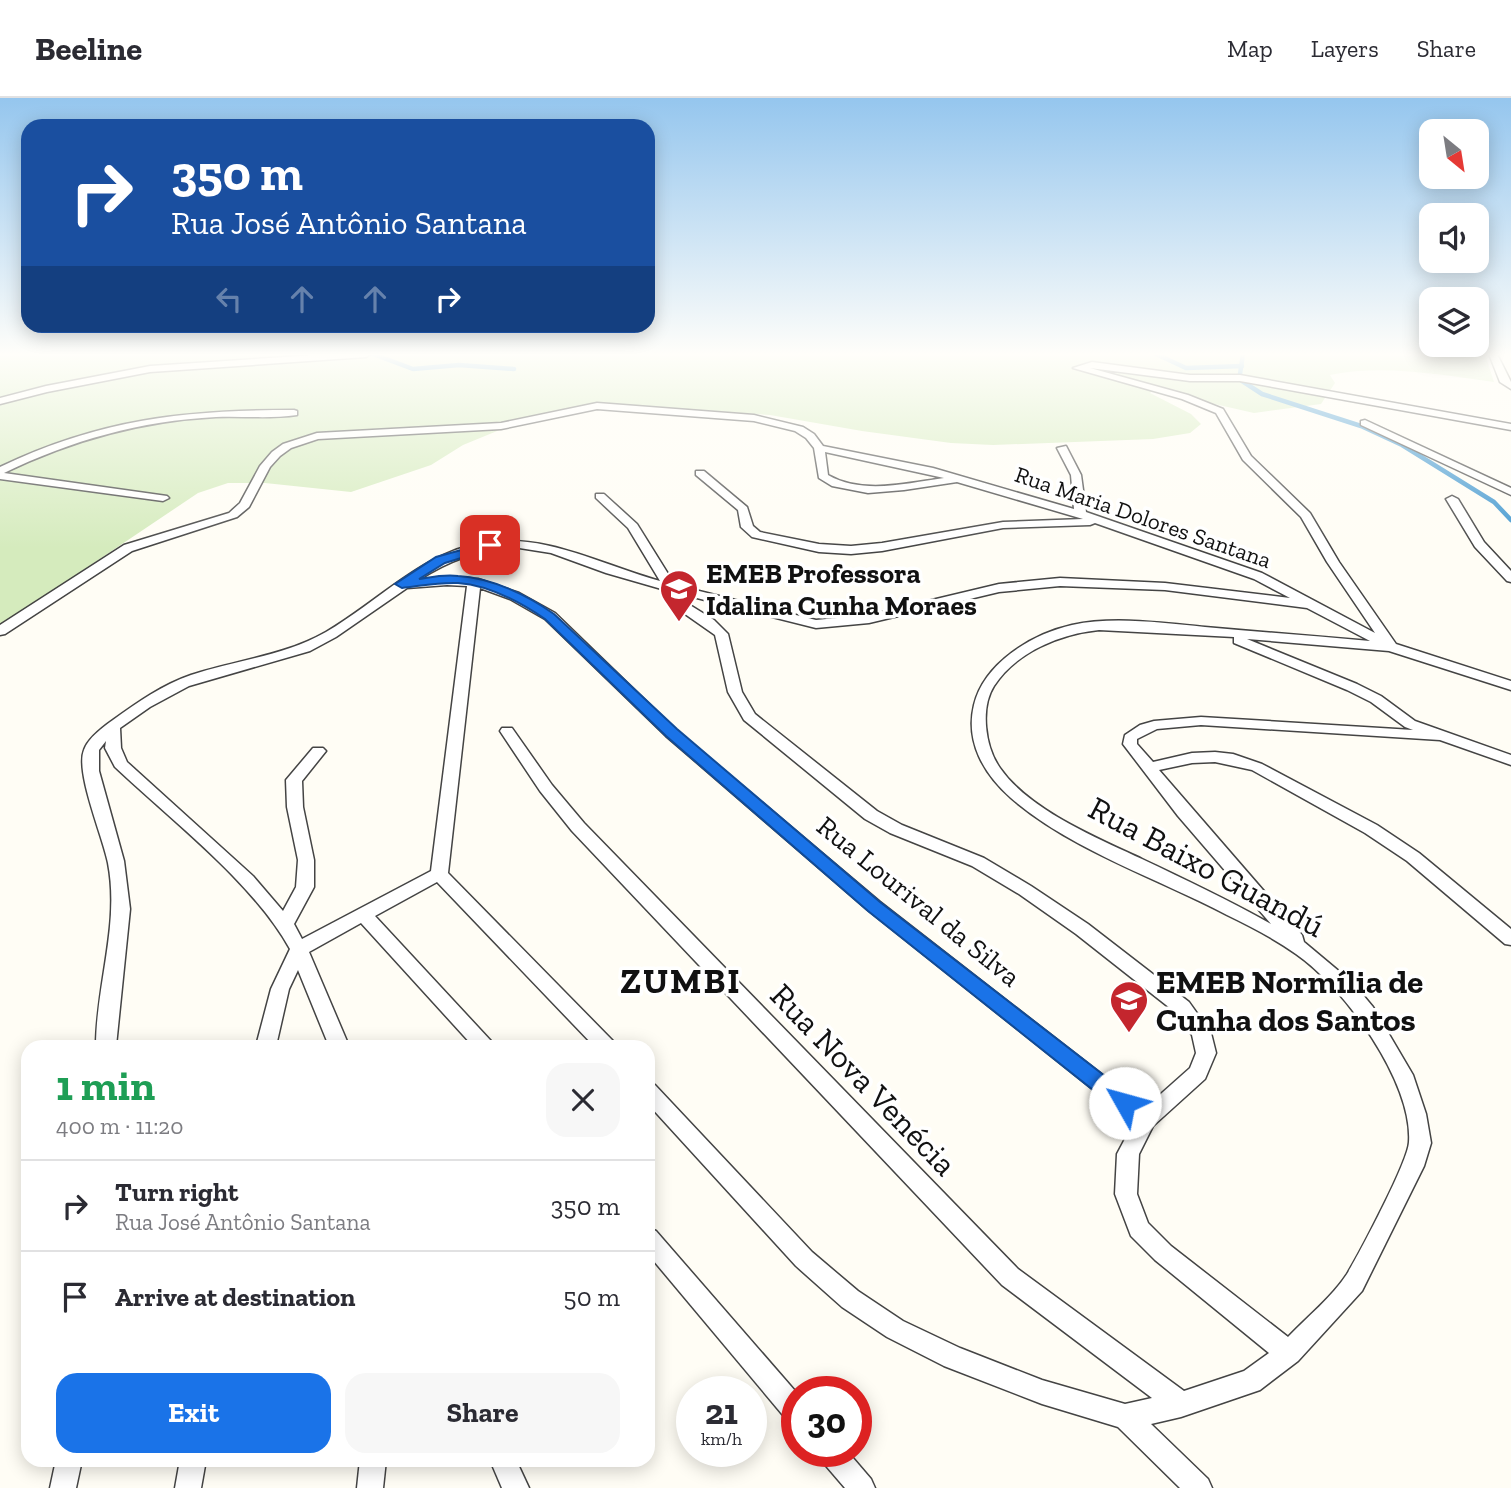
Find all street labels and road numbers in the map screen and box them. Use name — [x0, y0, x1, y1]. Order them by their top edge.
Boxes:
street label: Rua Maria Dolores Santana — [1011, 460, 1275, 574]
street label: Rua Baixo Guandú — [1082, 788, 1332, 945]
street label: Rua Lourival da Silva — [810, 809, 1027, 994]
street label: Rua Nova Venécia — [762, 976, 965, 1183]

